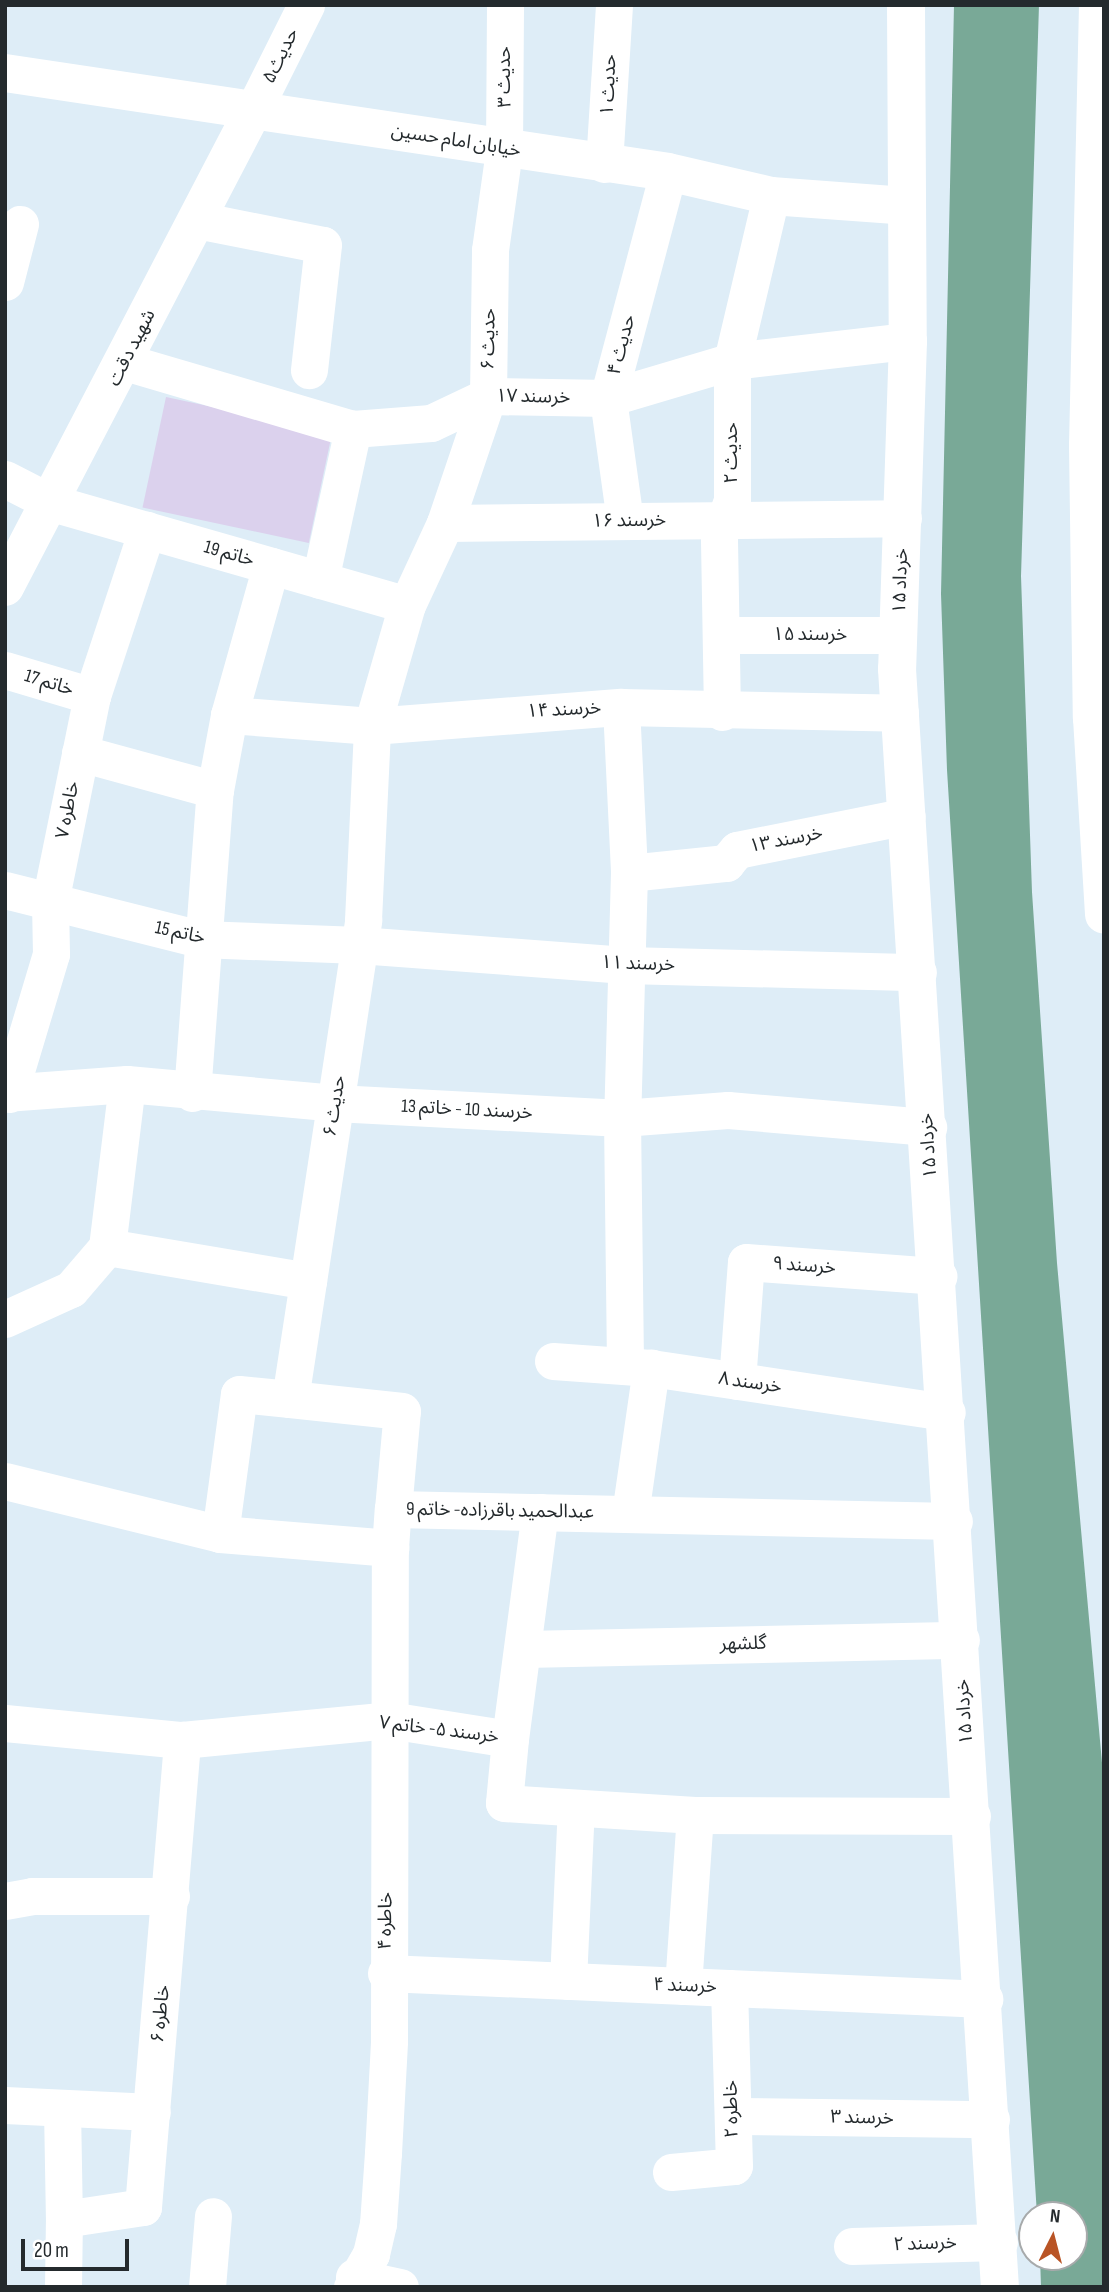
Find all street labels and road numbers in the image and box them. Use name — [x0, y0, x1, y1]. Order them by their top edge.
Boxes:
street label: حدیث۵ — [258, 25, 304, 87]
street label: حدیث ۳ — [494, 46, 516, 108]
street label: حدیث ۱ — [596, 54, 622, 116]
street label: خیابان امام حسین — [390, 119, 522, 163]
street label: شهید دقت — [103, 306, 161, 390]
street label: حدیث ۶ — [477, 308, 501, 370]
street label: حدیث ۴ — [603, 312, 641, 378]
street label: خرسند ۱۷ — [496, 385, 570, 409]
street label: حدیث ۲ — [721, 422, 743, 484]
street label: خرسند ۱۶ — [592, 509, 666, 533]
street label: خاتم 19 — [201, 536, 257, 572]
street label: ۱۵ خرداد — [888, 548, 914, 614]
street label: خرسند ۱۵ — [773, 624, 847, 646]
street label: خاتم 17 — [22, 665, 76, 701]
street label: خرسند ۱۴ — [526, 697, 602, 723]
street label: خاطره ۷ — [51, 779, 85, 841]
street label: خرسند ۱۳ — [747, 822, 825, 858]
street label: خاتم 15 — [153, 917, 207, 949]
street label: خرسند ۱۱ — [600, 951, 676, 977]
street label: حدیث ۶ — [319, 1074, 351, 1138]
street label: خرسند 10 - خاتم 13 — [401, 1095, 533, 1125]
street label: ۱۵ خرداد — [915, 1113, 943, 1179]
street label: خرسند ۹ — [772, 1252, 836, 1280]
street label: خرسند ۸ — [717, 1367, 783, 1399]
street label: عبدالحمید باقرزاده- خاتم 9 — [406, 1498, 594, 1524]
street label: گلشهر — [719, 1632, 767, 1656]
street label: ۱۵ خرداد — [951, 1679, 979, 1745]
street label: خرسند ۵- خاتم ۷ — [378, 1711, 500, 1749]
street label: خاطره ۴ — [374, 1892, 398, 1950]
street label: خرسند ۴ — [653, 1973, 717, 1999]
street label: خاطره ۶ — [147, 1984, 175, 2044]
street label: خاطره ۲ — [720, 2080, 744, 2138]
street label: خرسند ۳ — [830, 2106, 894, 2130]
street label: خرسند ۲ — [893, 2231, 957, 2257]

